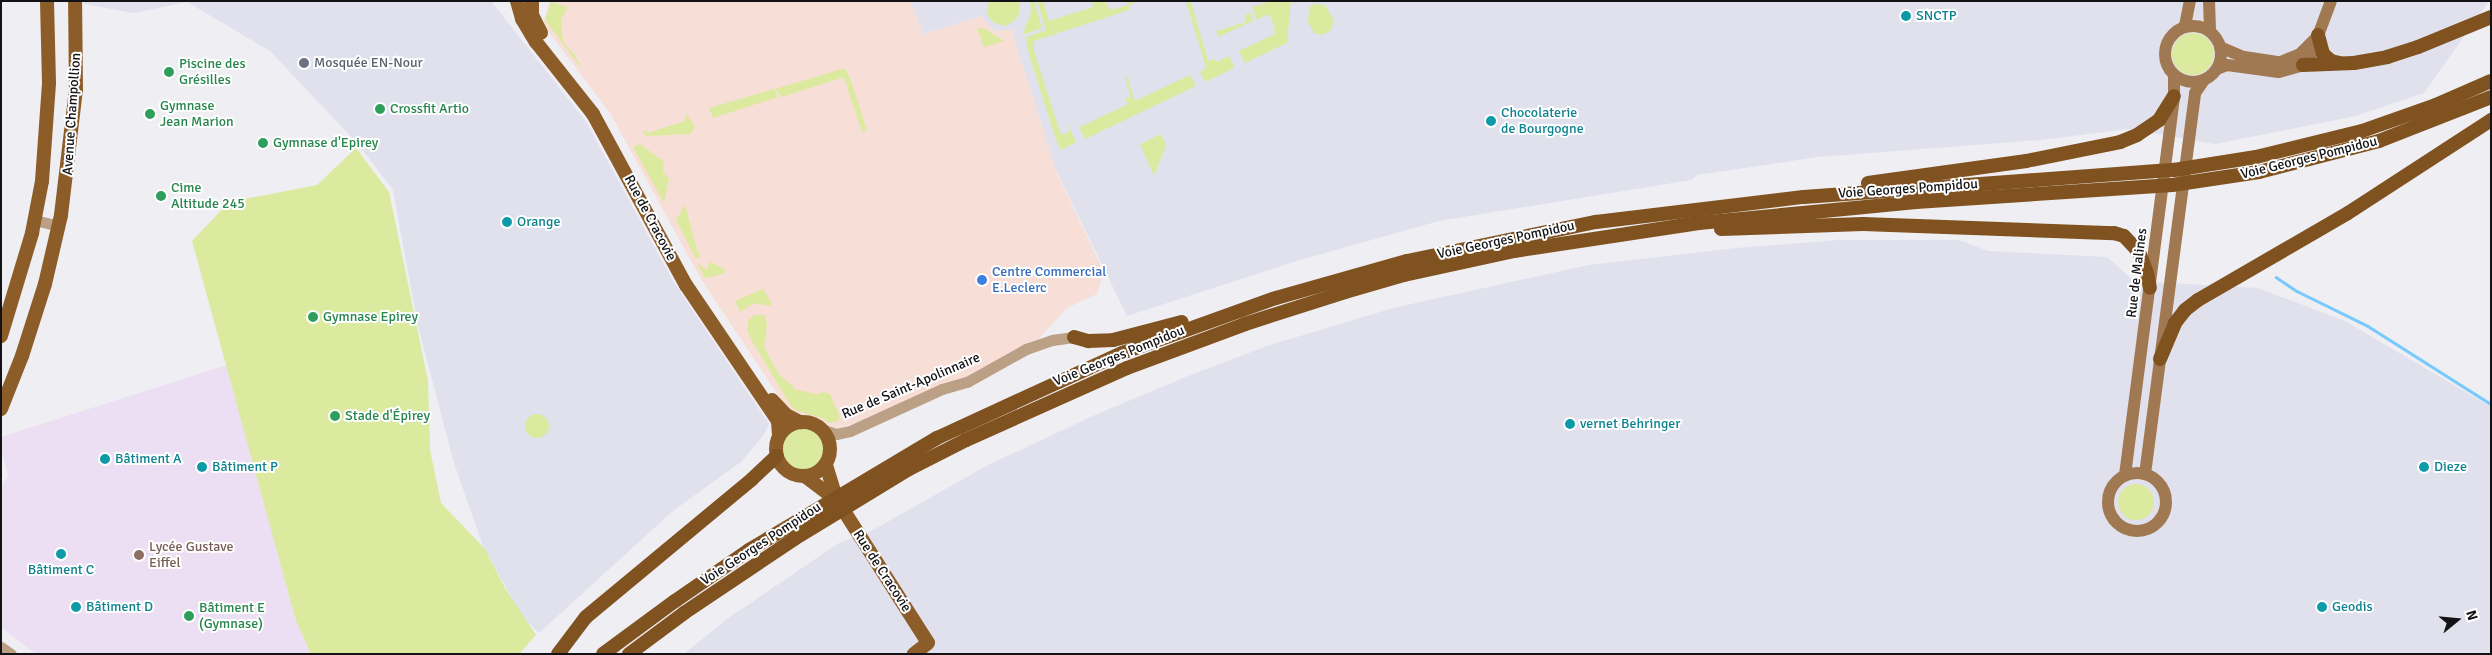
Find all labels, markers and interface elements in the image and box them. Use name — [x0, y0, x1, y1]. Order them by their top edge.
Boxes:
place label: SNCTP — [1916, 8, 1957, 24]
marker: SNCTP — [1900, 10, 1912, 22]
street label: Avenue Champollion — [59, 52, 85, 176]
place label: Mosquée EN-Nour — [314, 55, 423, 71]
place label: Piscine des Grésilles — [179, 56, 246, 88]
marker: Mosquée EN-Nour — [298, 57, 310, 69]
marker: Piscine des Grésilles — [163, 66, 175, 78]
place label: Gymnase Jean Marion — [160, 98, 234, 130]
place label: Crossfit Artio — [390, 101, 469, 117]
marker: Crossfit Artio — [374, 103, 386, 115]
place label: Chocolaterie de Bourgogne — [1501, 105, 1584, 138]
marker: Gymnase Jean Marion — [144, 108, 156, 120]
marker: Chocolaterie de Bourgogne — [1485, 115, 1497, 127]
street label: Voie Georges Pompidou — [2239, 133, 2379, 183]
place label: Gymnase d'Epirey — [273, 135, 378, 151]
marker: Gymnase d'Epirey — [257, 137, 269, 149]
street label: Rue de Cracovie — [620, 172, 680, 264]
street label: Voie Georges Pompidou — [1838, 176, 1978, 202]
place label: Cime Altitude 245 — [171, 180, 245, 212]
marker: Cime Altitude 245 — [155, 190, 167, 202]
place label: Orange — [517, 214, 560, 230]
marker: Orange — [501, 216, 513, 228]
street label: Voie Georges Pompidou — [1436, 217, 1576, 263]
street label: Rue de Malines — [2123, 227, 2151, 319]
place label: Centre Commercial E.Leclerc — [992, 264, 1106, 296]
marker: Centre Commercial E.Leclerc — [976, 274, 988, 286]
place label: Gymnase Epirey — [323, 309, 418, 325]
marker: Gymnase Epirey — [307, 311, 319, 323]
street label: Voie Georges Pompidou — [1051, 322, 1187, 390]
street label: Rue de Saint-Apolinnaire — [839, 349, 983, 423]
place label: Stade d'Épirey — [345, 408, 430, 424]
marker: Stade d'Épirey — [329, 410, 341, 422]
place label: vernet Behringer — [1580, 416, 1680, 432]
marker: vernet Behringer — [1564, 418, 1576, 430]
place label: Bâtiment A — [115, 451, 182, 467]
marker: Bâtiment A — [99, 453, 111, 465]
place label: Bâtiment P — [212, 459, 278, 475]
place label: Dieze — [2434, 459, 2467, 475]
marker: Bâtiment P — [196, 461, 208, 473]
marker: Dieze — [2418, 461, 2430, 473]
street label: Voie Georges Pompidou — [698, 499, 824, 589]
street label: Rue de Cracovie — [849, 527, 915, 615]
place label: Lycée Gustave Eiffel — [149, 539, 233, 572]
marker: Bâtiment C — [55, 548, 67, 560]
marker: Lycée Gustave Eiffel — [133, 549, 145, 561]
place label: Bâtiment C — [28, 562, 94, 578]
north arrow — [2432, 595, 2482, 645]
place label: Bâtiment D — [86, 599, 153, 615]
place label: Geodis — [2332, 599, 2373, 615]
place label: Bâtiment E (Gymnase) — [199, 600, 265, 632]
marker: Bâtiment D — [70, 601, 82, 613]
marker: Geodis — [2316, 601, 2328, 613]
text: N — [2462, 608, 2481, 623]
marker: Bâtiment E (Gymnase) — [183, 610, 195, 622]

